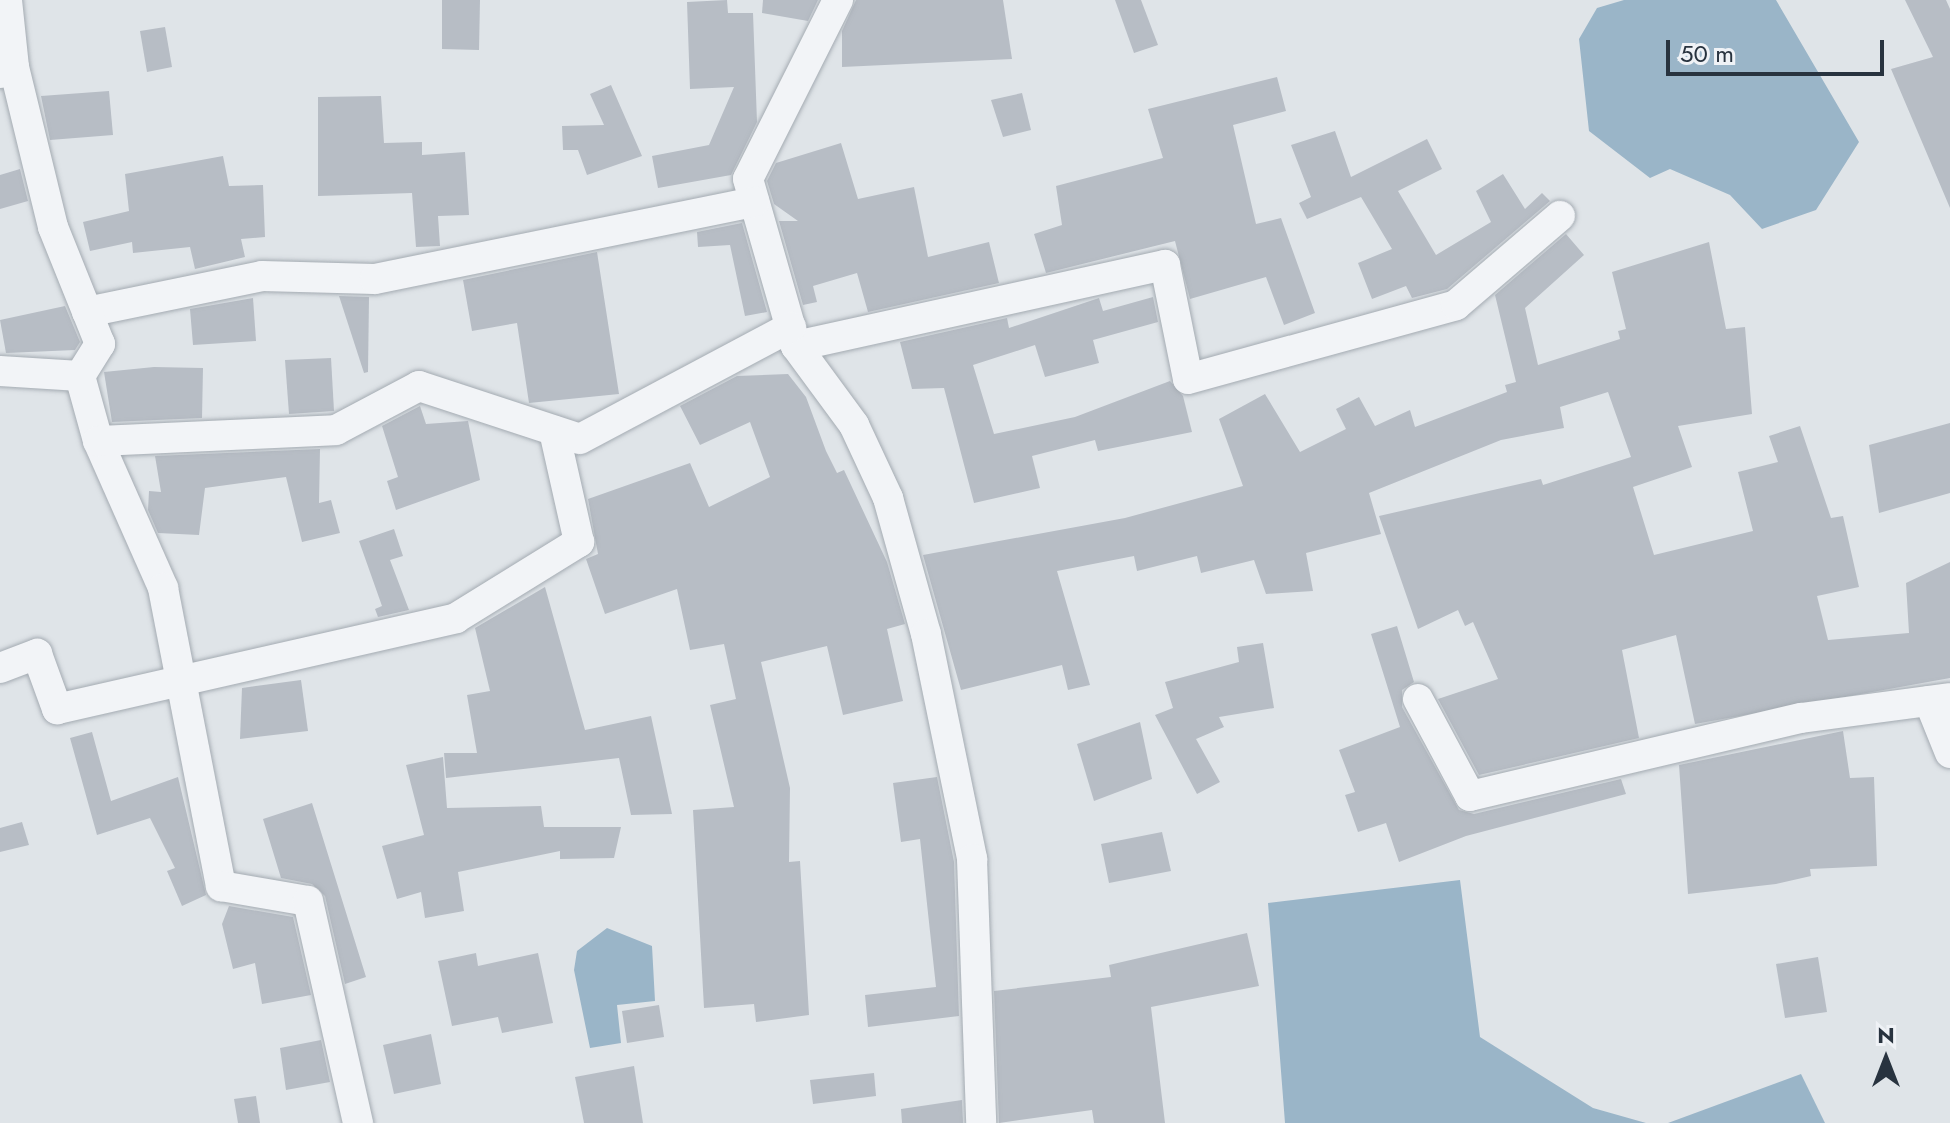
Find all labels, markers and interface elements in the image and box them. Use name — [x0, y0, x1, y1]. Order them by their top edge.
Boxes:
scale bar — [1670, 24, 1888, 74]
text: 50 m — [1680, 36, 1734, 71]
north arrow — [1846, 1019, 1926, 1099]
text: N — [1877, 1019, 1895, 1051]

